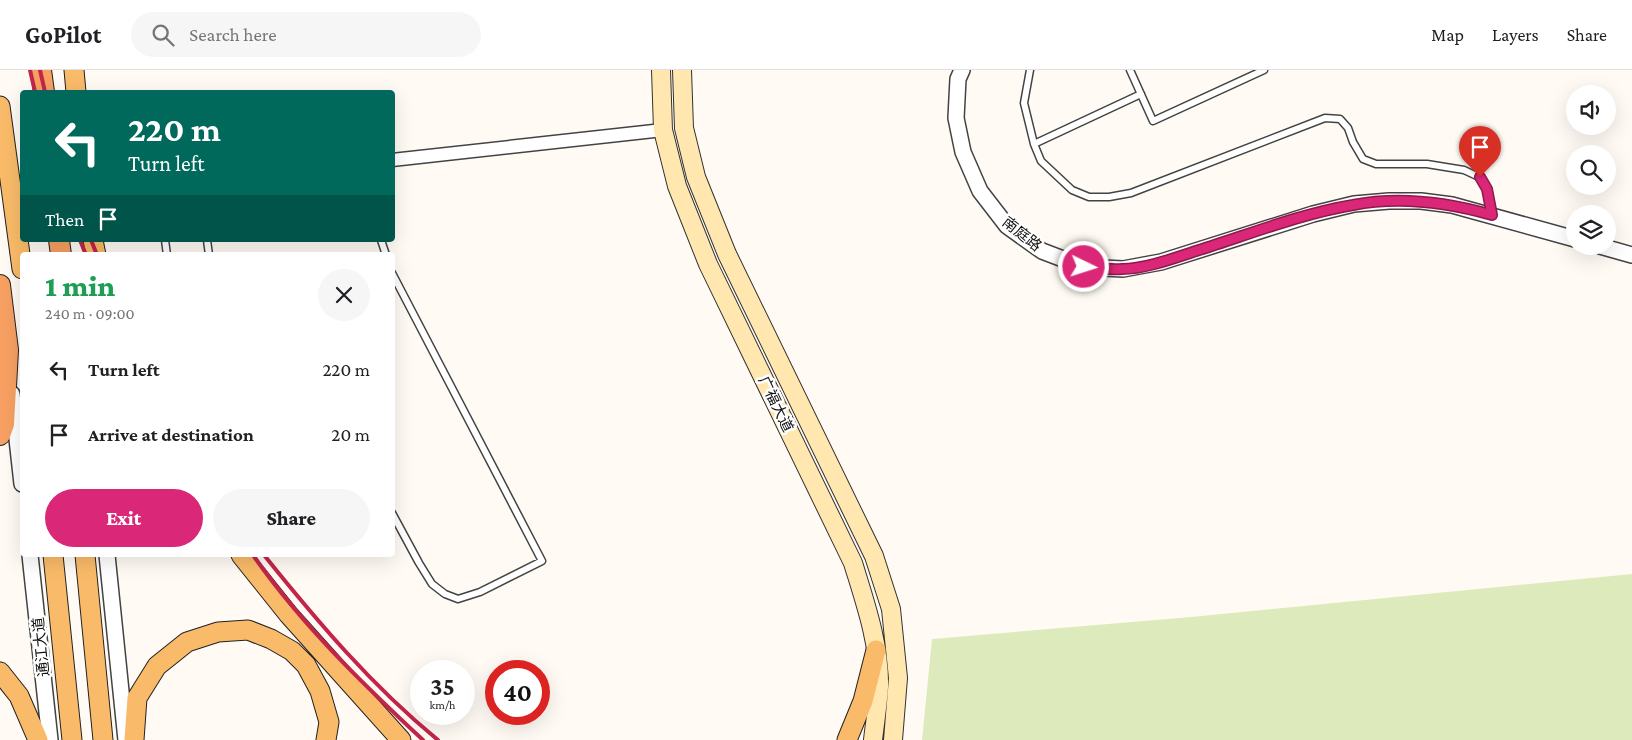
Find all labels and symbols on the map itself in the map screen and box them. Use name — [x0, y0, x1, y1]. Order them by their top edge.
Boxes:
pin — [1459, 126, 1501, 177]
street label: 南庭路 — [999, 214, 1045, 254]
position arrow — [1057, 240, 1109, 292]
street label: 广福大道 — [756, 374, 796, 434]
street label: 通江大道 — [30, 616, 52, 678]
speed limit sign: 40 — [485, 660, 550, 725]

